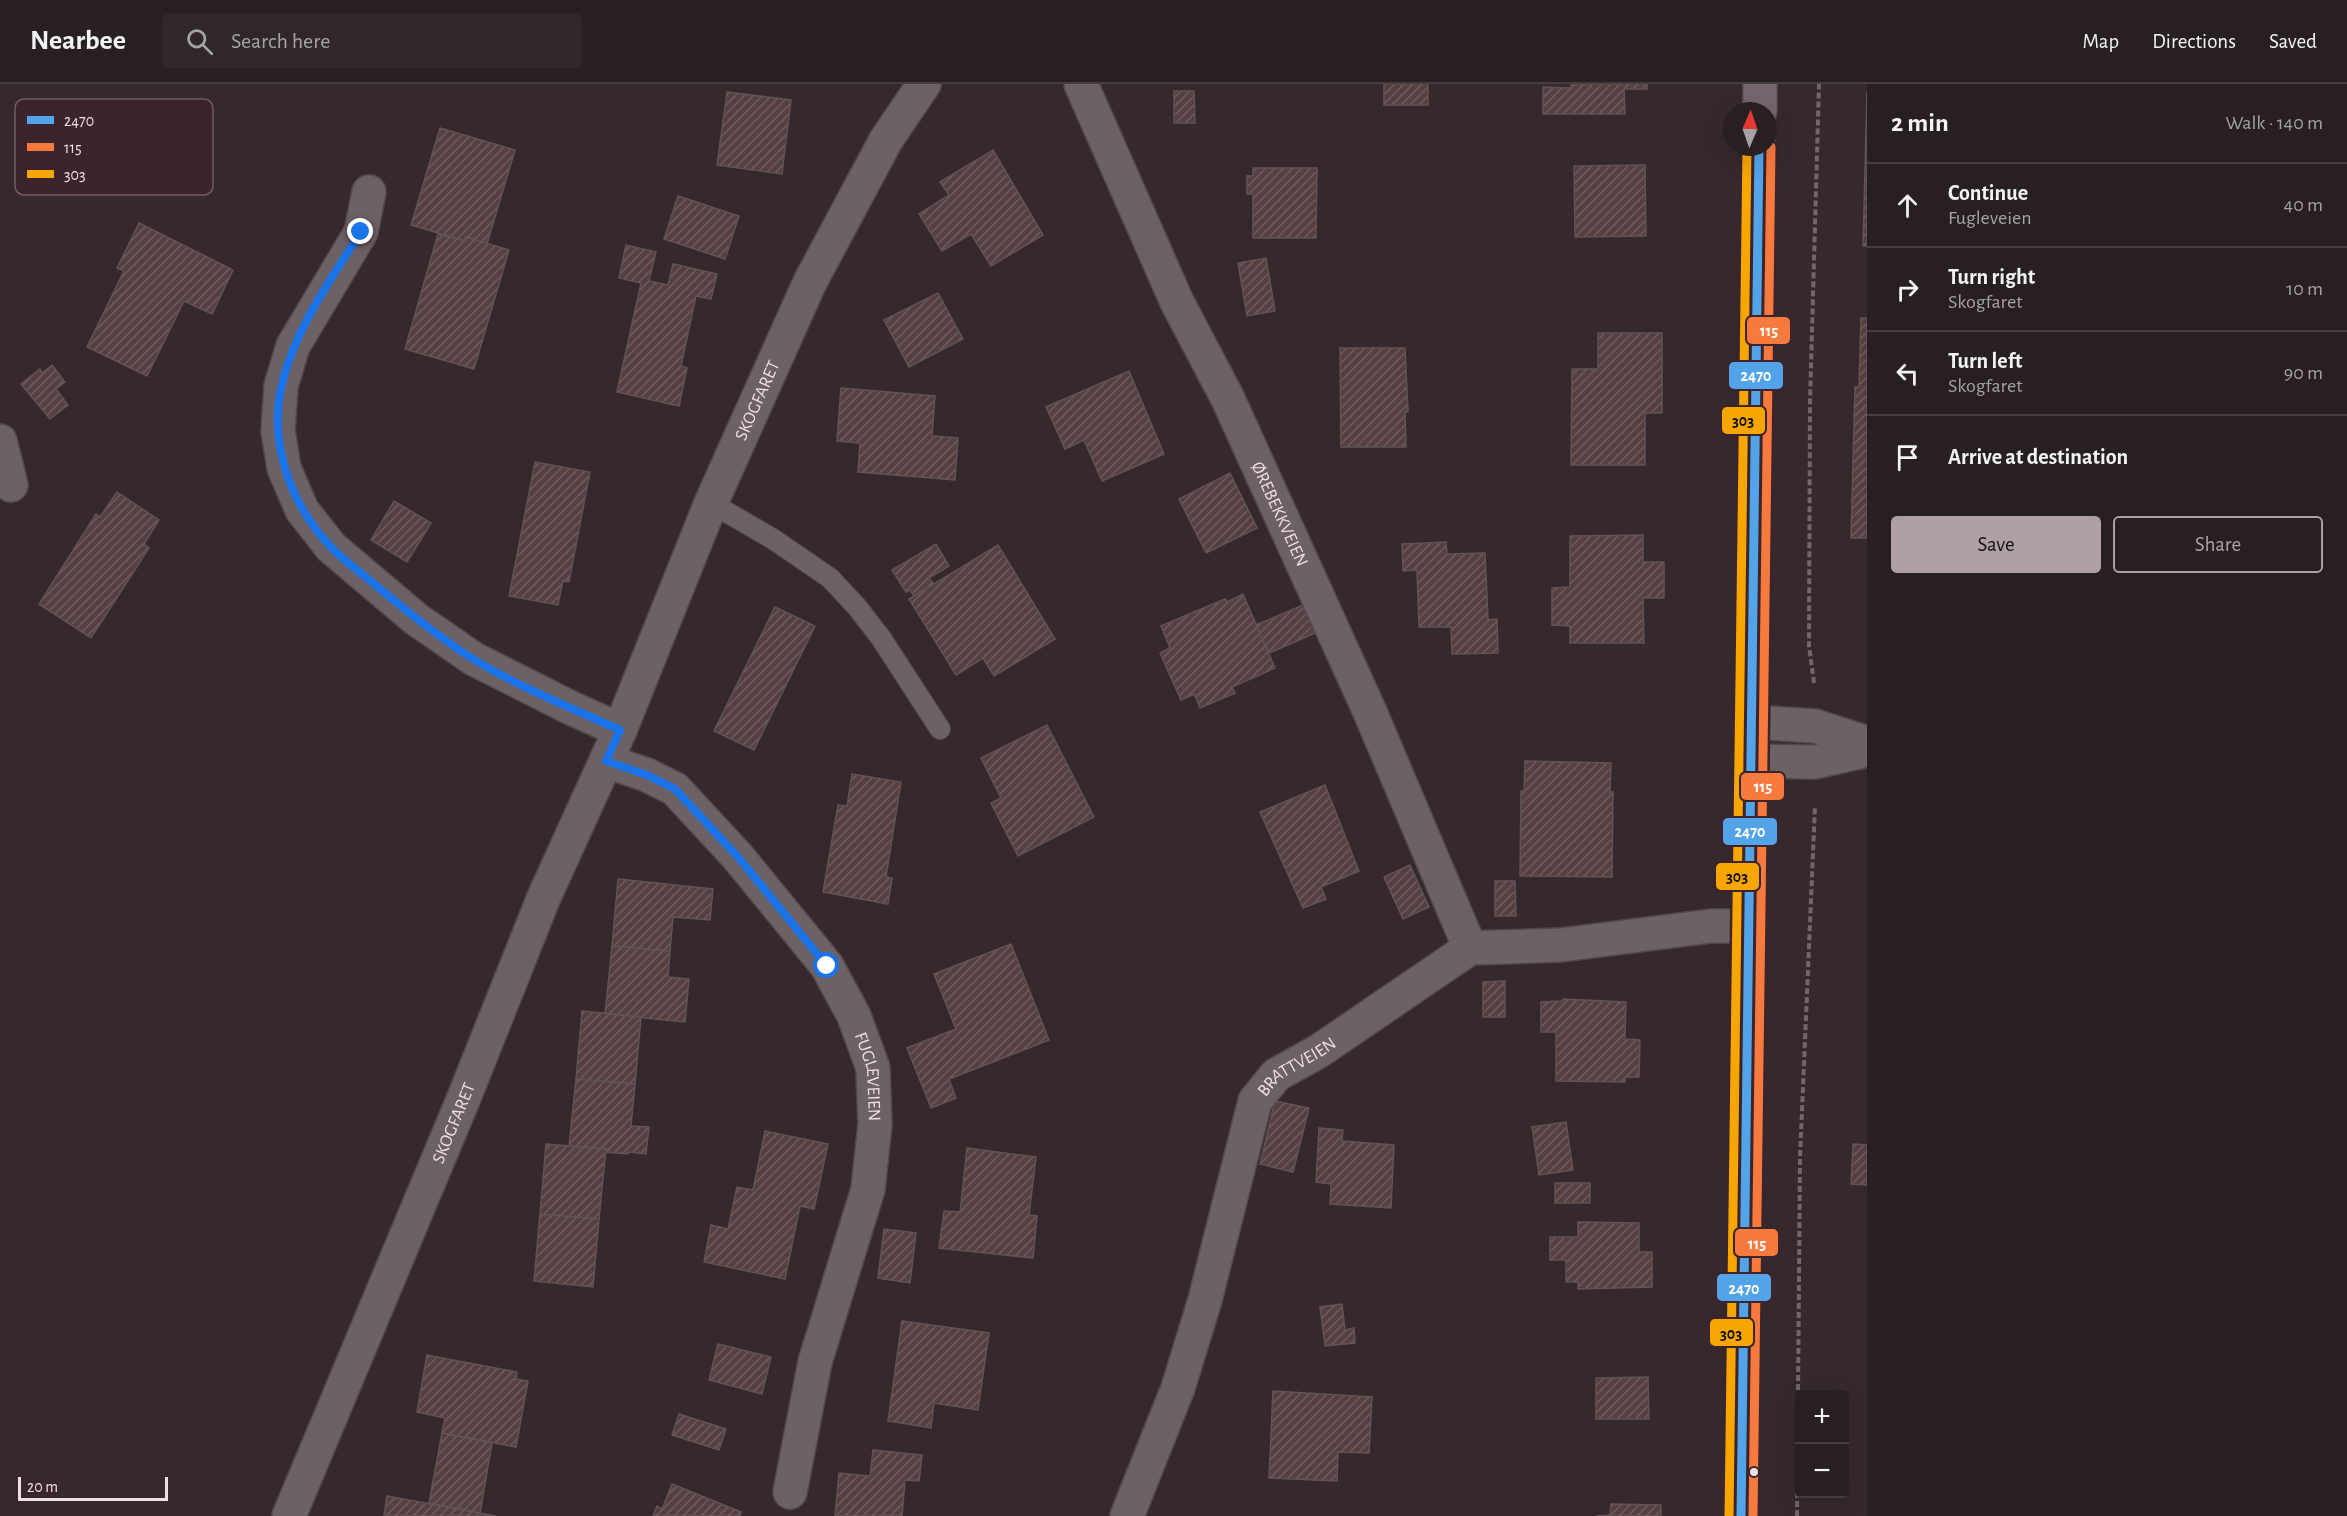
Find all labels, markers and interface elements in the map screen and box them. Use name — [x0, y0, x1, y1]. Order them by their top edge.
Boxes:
search box — [162, 14, 582, 68]
icon: search — [183, 25, 216, 58]
text: Nearbee — [30, 27, 126, 55]
text: Search here — [231, 30, 330, 52]
text: Map — [2083, 31, 2119, 52]
text: Directions — [2152, 31, 2236, 52]
text: Saved — [2269, 31, 2317, 52]
legend — [15, 99, 213, 195]
north arrow — [1723, 102, 1777, 156]
text: 2 min — [1891, 110, 1949, 136]
text: 2470 — [64, 113, 94, 129]
text: Walk · 140 m — [2225, 113, 2323, 133]
text: 115 — [64, 140, 82, 156]
text: 303 — [64, 167, 86, 183]
text: Continue — [1948, 182, 2028, 204]
icon: ahead — [1891, 189, 1924, 222]
text: 40 m — [2284, 195, 2323, 215]
text: Fugleveien — [1948, 208, 2032, 228]
route end — [347, 218, 373, 244]
text: Turn right — [1948, 266, 2035, 288]
icon: right — [1891, 273, 1924, 306]
text: 10 m — [2286, 279, 2323, 299]
text: Skogfaret — [1948, 292, 2023, 312]
line badge: 115 — [1746, 316, 1791, 345]
text: 115 — [1760, 323, 1778, 339]
text: Turn left — [1948, 350, 2022, 372]
icon: left — [1891, 357, 1924, 390]
street label: SKOGFARET — [732, 358, 784, 443]
line badge: 2470 — [1728, 361, 1784, 390]
text: 90 m — [2284, 363, 2323, 383]
text: 2470 — [1741, 368, 1771, 384]
text: Skogfaret — [1948, 376, 2023, 396]
line badge: 303 — [1721, 406, 1766, 435]
text: 303 — [1732, 413, 1754, 429]
icon: arrive — [1891, 441, 1924, 474]
text: Arrive at destination — [1948, 446, 2128, 468]
street label: ØREBEKKVEIEN — [1248, 459, 1311, 569]
button: Save — [1891, 516, 2101, 573]
button: Share — [2113, 516, 2323, 573]
line badge: 115 — [1740, 772, 1785, 801]
text: 115 — [1754, 779, 1772, 795]
line badge: 2470 — [1722, 817, 1778, 846]
text: 2470 — [1735, 824, 1765, 840]
line badge: 303 — [1715, 862, 1760, 891]
text: 303 — [1726, 869, 1748, 885]
route start — [813, 952, 839, 978]
street label: FUGLEVEIEN — [851, 1030, 883, 1121]
street label: BRATTVEIEN — [1255, 1034, 1340, 1100]
street label: SKOGFARET — [430, 1080, 479, 1166]
line badge: 115 — [1734, 1228, 1779, 1257]
text: 115 — [1748, 1236, 1766, 1252]
line badge: 2470 — [1716, 1273, 1772, 1302]
text: 2470 — [1729, 1281, 1759, 1297]
line badge: 303 — [1709, 1318, 1754, 1347]
text: 303 — [1720, 1326, 1742, 1342]
map controls — [1795, 1390, 1849, 1498]
button: + — [1795, 1390, 1849, 1444]
button: − — [1795, 1444, 1849, 1498]
unlabelled marker — [1748, 1466, 1760, 1478]
scale bar — [18, 1474, 168, 1502]
text: 20 m — [27, 1479, 58, 1495]

